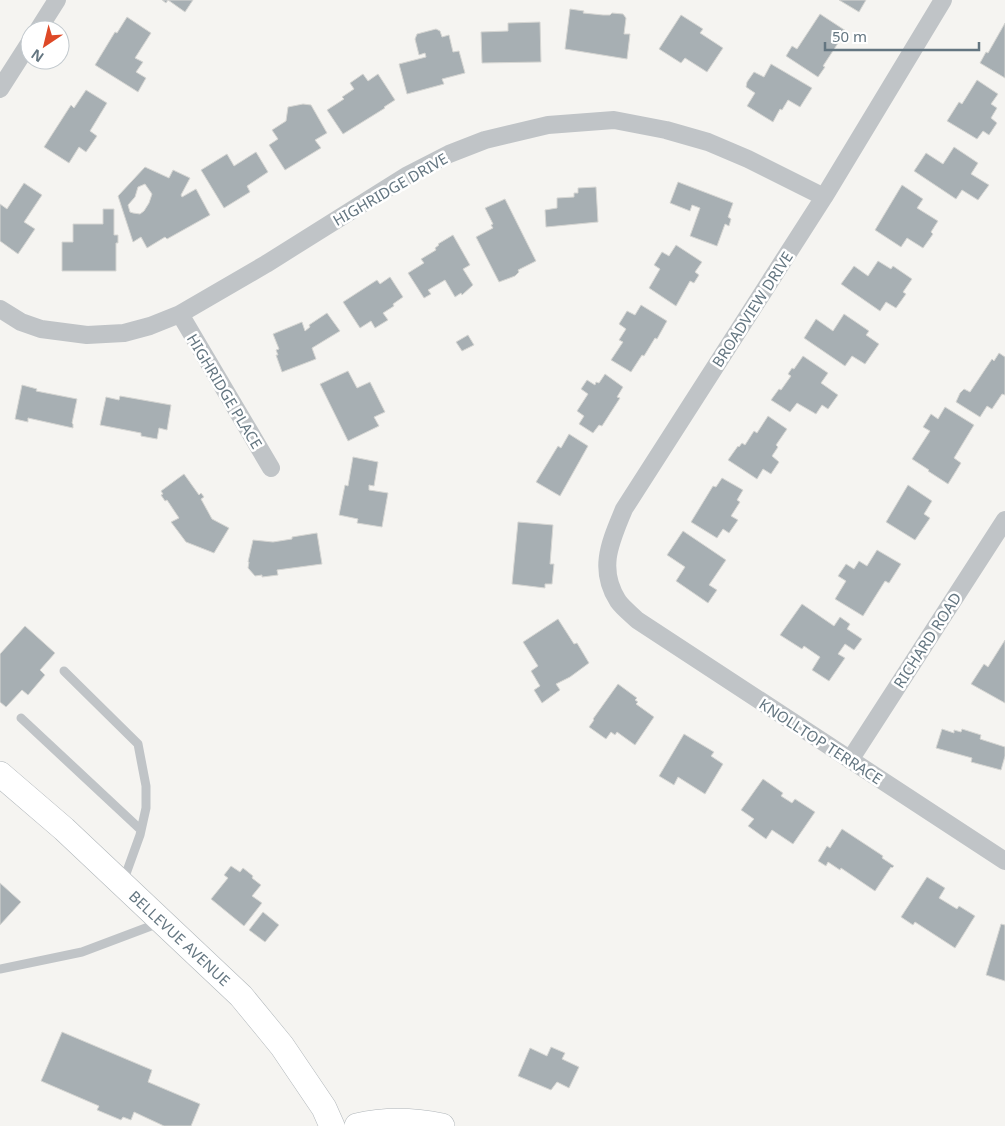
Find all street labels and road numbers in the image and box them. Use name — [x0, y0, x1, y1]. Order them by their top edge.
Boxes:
street label: HIGHRIDGE DRIVE — [329, 148, 451, 230]
street label: BROADVIEW DRIVE — [707, 247, 797, 371]
street label: HIGHRIDGE PLACE — [183, 330, 267, 452]
street label: RICHARD ROAD — [889, 588, 965, 692]
street label: KNOLLTOP TERRACE — [756, 694, 886, 788]
street label: BELLEVUE AVENUE — [125, 886, 235, 990]

